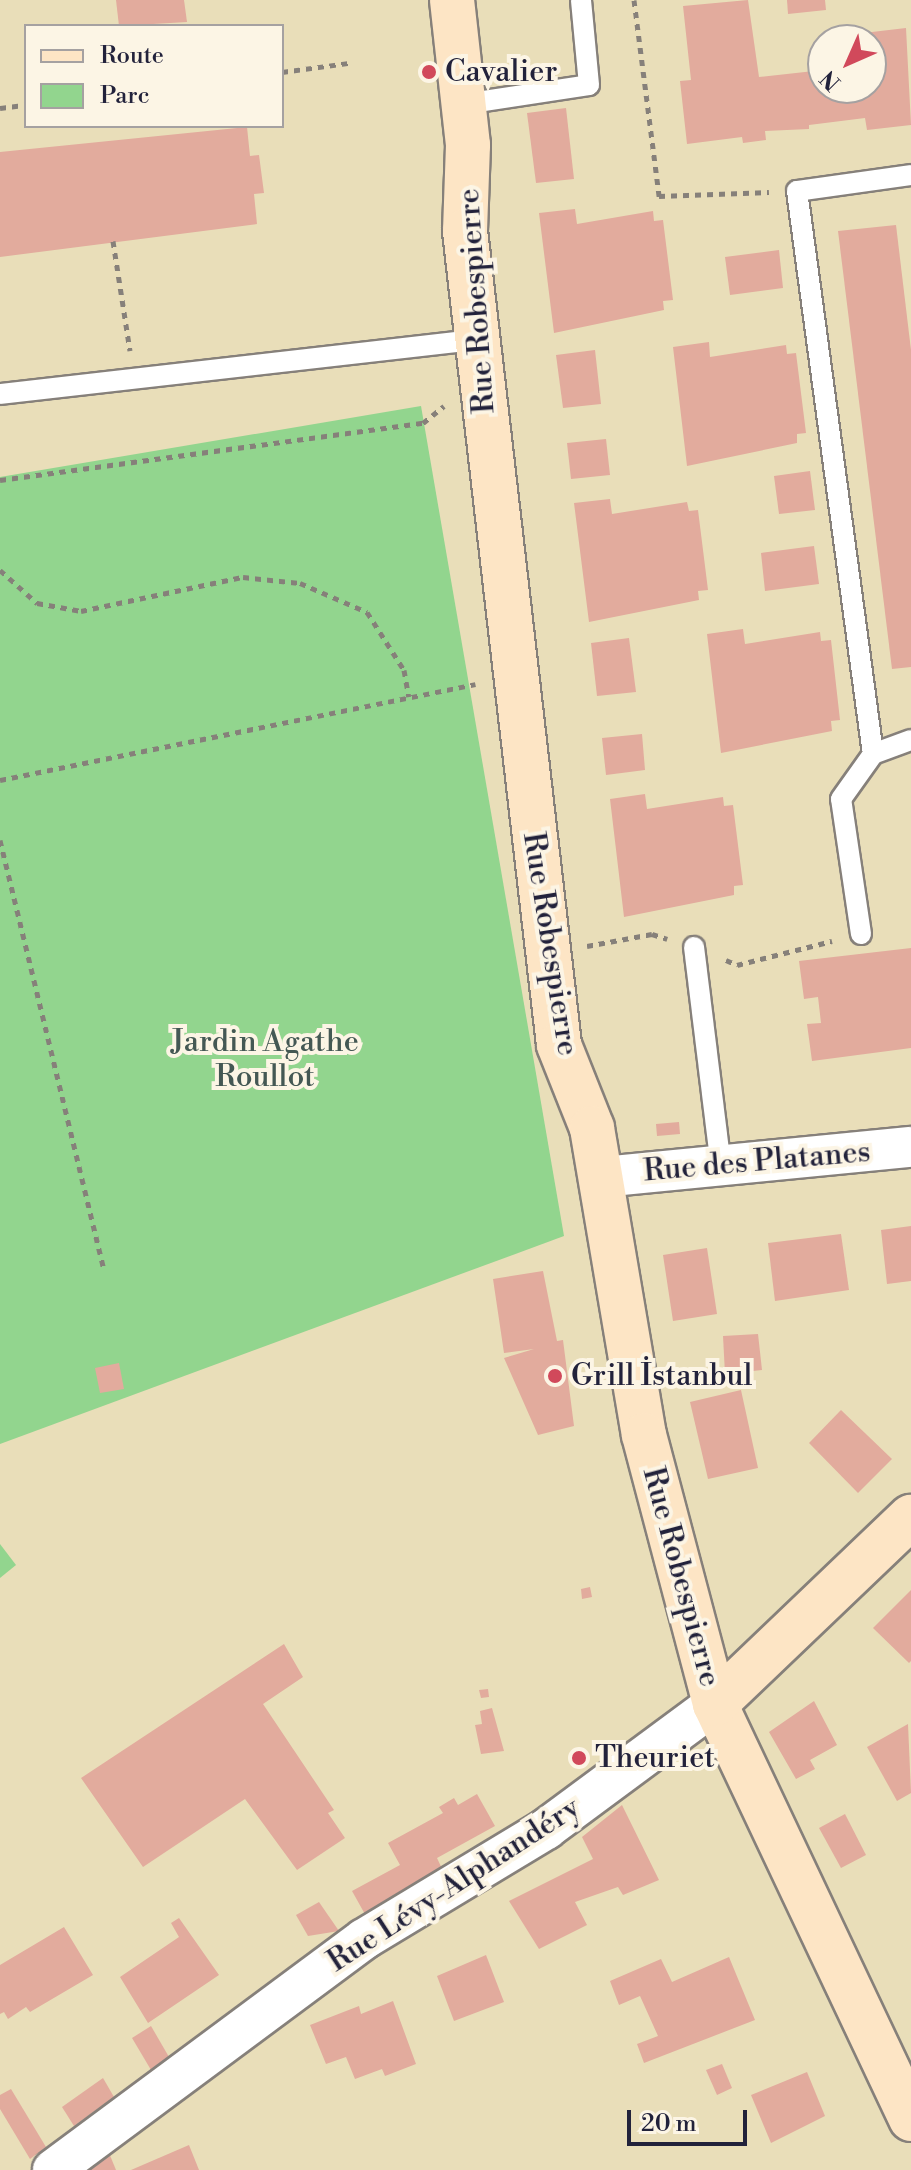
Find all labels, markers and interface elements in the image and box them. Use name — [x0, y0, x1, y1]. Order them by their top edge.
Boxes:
legend — [24, 24, 284, 128]
north arrow — [807, 24, 887, 104]
text: Route — [100, 41, 164, 71]
place label: Cavalier — [445, 54, 557, 90]
marker: Cavalier — [420, 63, 438, 81]
text: N — [815, 64, 847, 96]
text: Parc — [100, 81, 150, 111]
street label: Rue Robespierre — [451, 187, 503, 415]
street label: Rue Robespierre — [515, 830, 585, 1058]
park label: Jardin Agathe Roullot — [171, 1024, 359, 1094]
street label: Rue des Platanes — [642, 1134, 872, 1190]
place label: Grill İstanbul — [571, 1358, 752, 1394]
marker: Grill İstanbul — [546, 1367, 564, 1385]
street label: Rue Robespierre — [634, 1463, 728, 1691]
place label: Theuriet — [595, 1740, 715, 1776]
marker: Theuriet — [570, 1749, 588, 1767]
street label: Rue Lévy-Alphandéry — [321, 1790, 587, 1980]
scale bar — [631, 2094, 751, 2144]
text: 20 m — [641, 2109, 697, 2139]

